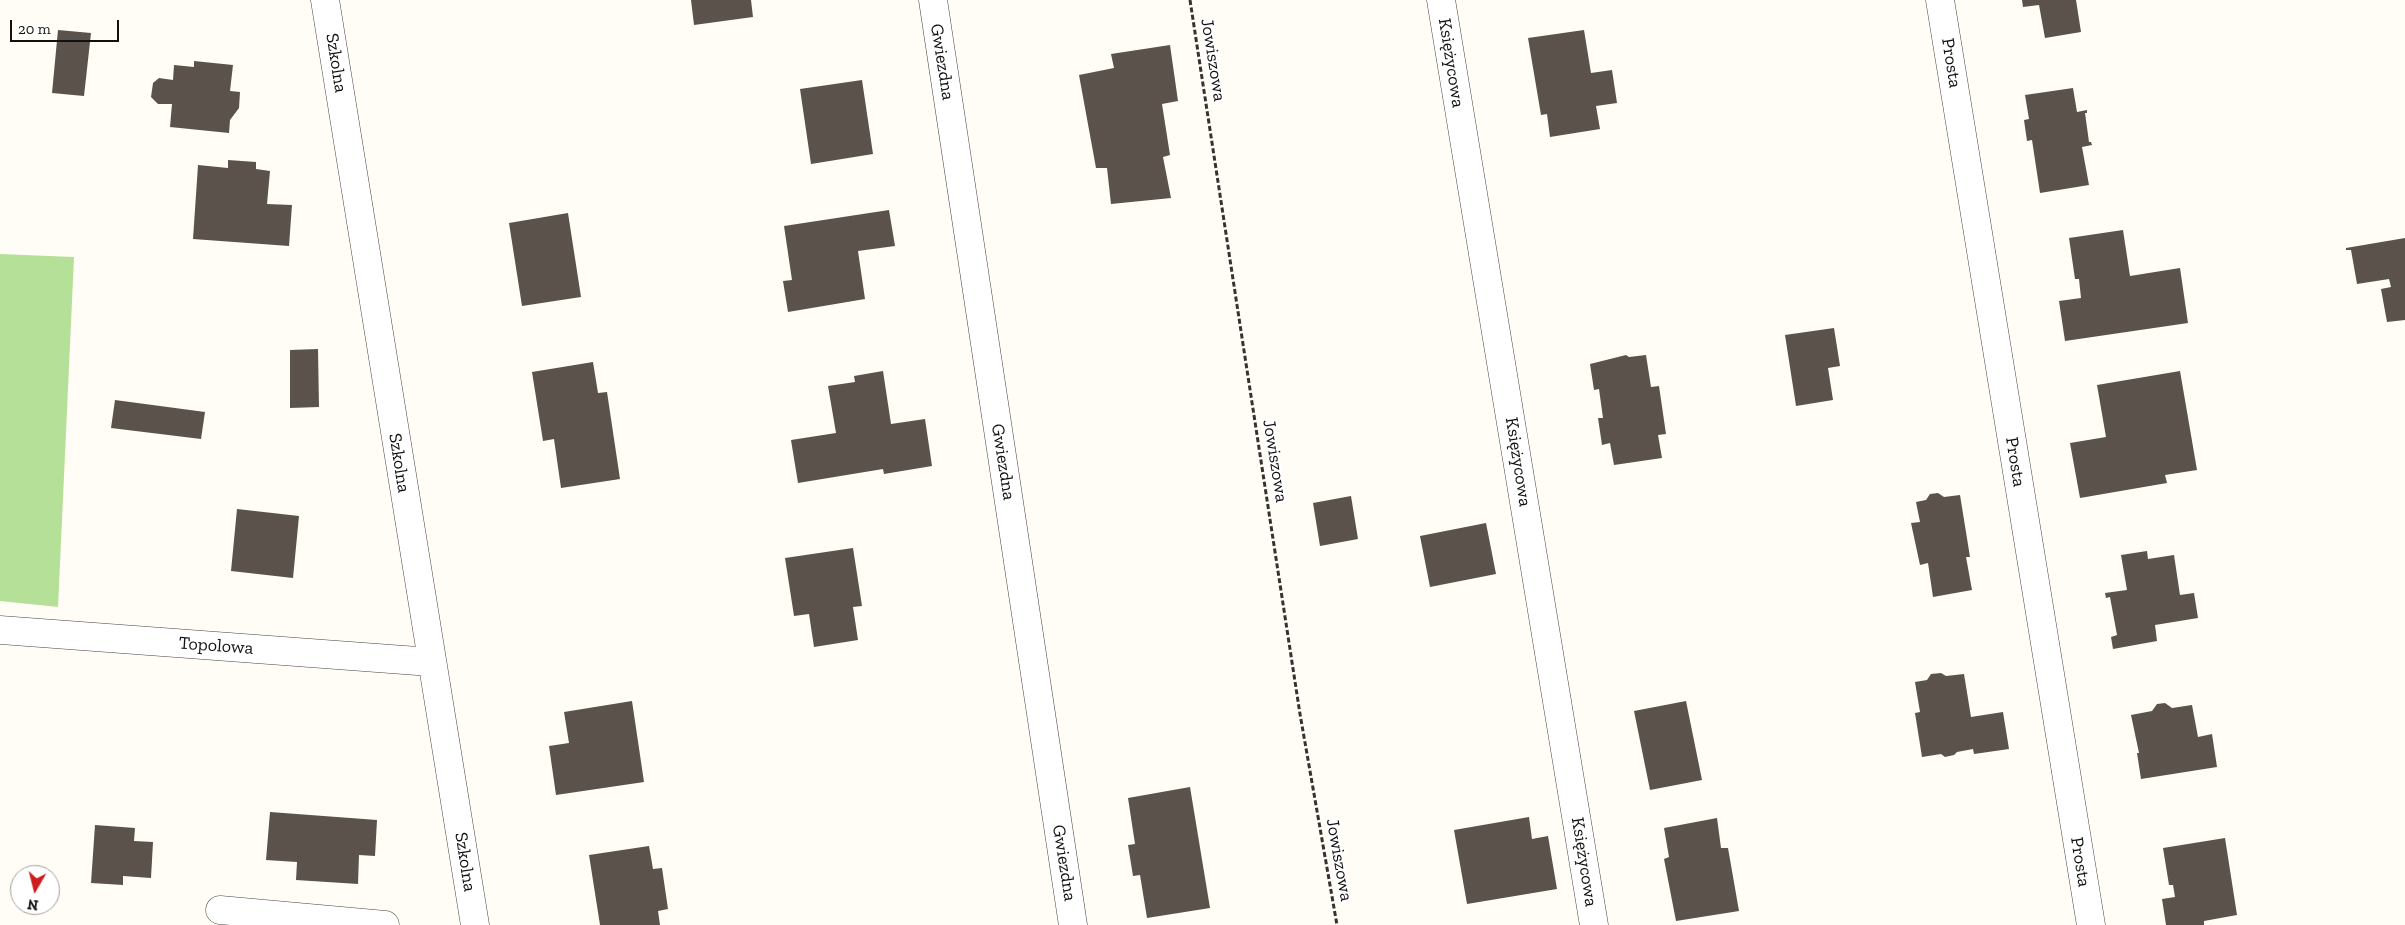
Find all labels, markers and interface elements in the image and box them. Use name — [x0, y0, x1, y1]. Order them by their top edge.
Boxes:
scale bar — [12, 10, 121, 42]
street label: Jowiszowa — [1196, 17, 1230, 103]
street label: Księżycowa — [1433, 17, 1469, 109]
text: 20 m — [18, 20, 51, 38]
street label: Gwiezdna — [925, 22, 959, 102]
street label: Szkolna — [321, 32, 351, 94]
street label: Prosta — [1936, 36, 1966, 90]
street label: Księżycowa — [1500, 416, 1536, 508]
street label: Jowiszowa — [1258, 418, 1292, 504]
street label: Gwiezdna — [986, 422, 1020, 502]
street label: Szkolna — [384, 432, 414, 494]
street label: Prosta — [2000, 435, 2030, 489]
street label: Topolowa — [178, 633, 254, 659]
street label: Księżycowa — [1566, 816, 1602, 908]
street label: Jowiszowa — [1321, 817, 1357, 903]
street label: Gwiezdna — [1047, 823, 1081, 903]
street label: Szkolna — [450, 831, 480, 893]
street label: Prosta — [2065, 835, 2095, 889]
north arrow — [10, 865, 60, 915]
text: N — [27, 895, 39, 914]

